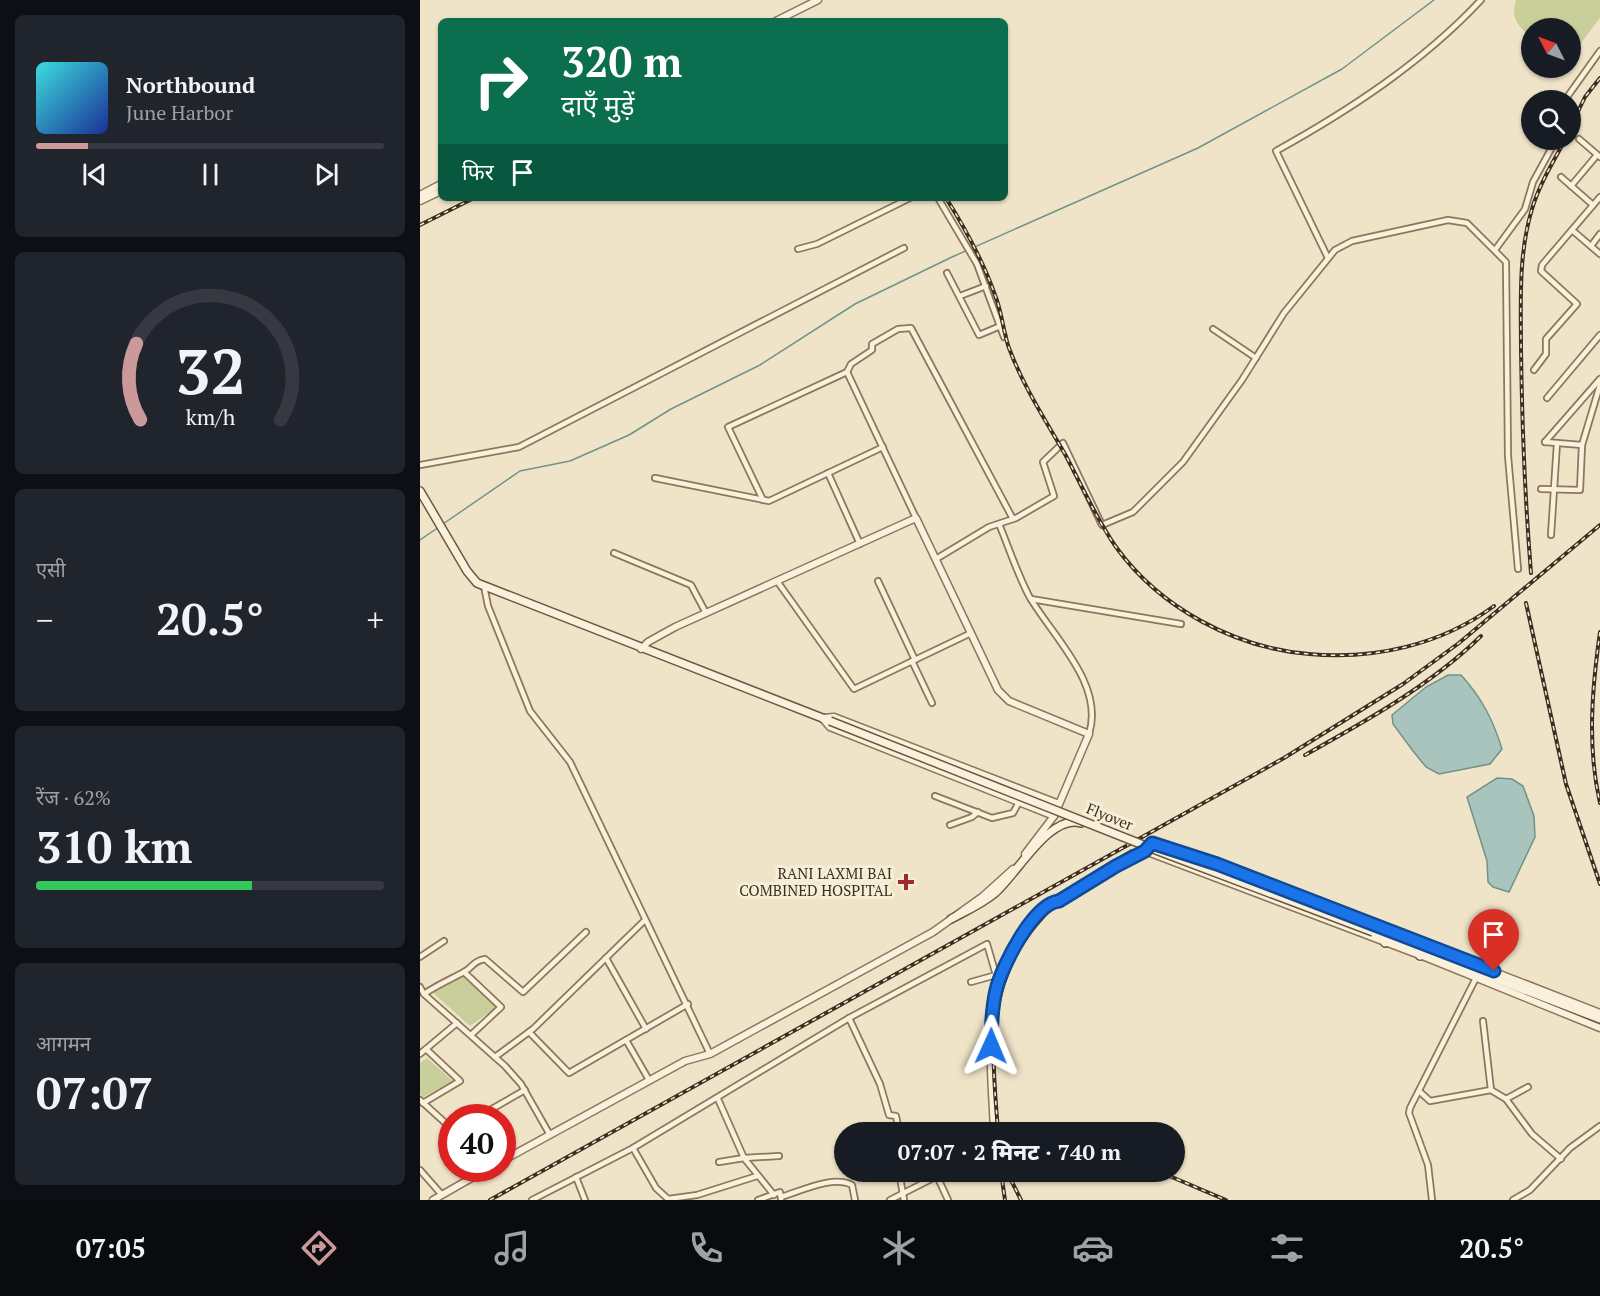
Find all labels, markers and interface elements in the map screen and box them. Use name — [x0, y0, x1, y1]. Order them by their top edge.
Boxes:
north arrow — [1521, 18, 1581, 78]
map controls — [1521, 18, 1581, 150]
text: 320 m — [561, 33, 682, 89]
icon: right — [462, 42, 540, 120]
text: Northbound — [126, 70, 255, 99]
text: दाएँ मुड़ें — [561, 87, 634, 123]
button: search — [1521, 90, 1581, 150]
text: June Harbor — [126, 99, 233, 126]
icon: arrive — [506, 156, 539, 189]
text: फिर — [462, 157, 494, 186]
icon: previous — [78, 158, 111, 191]
icon: pause — [194, 158, 227, 191]
icon: next — [310, 158, 343, 191]
text: 32 — [175, 329, 245, 412]
text: km/h — [185, 403, 235, 431]
text: एसी — [36, 556, 66, 583]
text: 20.5° — [156, 588, 264, 648]
text: − — [36, 598, 54, 641]
text: + — [366, 598, 384, 641]
text: रेंज · 62% — [36, 784, 111, 811]
street label: Flyover — [1084, 798, 1137, 834]
text: 310 km — [36, 816, 192, 876]
place label: RANI LAXMI BAI COMBINED HOSPITAL — [739, 863, 892, 900]
marker: RANI LAXMI BAI COMBINED HOSPITAL — [897, 873, 915, 891]
pin — [1468, 909, 1519, 971]
icon: arrive — [1477, 918, 1510, 951]
position arrow — [959, 1014, 1023, 1078]
text: आगमन — [36, 1030, 91, 1057]
text: 07:07 — [36, 1062, 153, 1122]
speed limit sign: 40 — [438, 1104, 516, 1182]
text: 07:07 · 2 मिनट · 740 m — [898, 1137, 1121, 1166]
icon: directions — [298, 1227, 340, 1269]
icon: music — [491, 1227, 533, 1269]
icon: phone — [685, 1227, 727, 1269]
icon: climate — [878, 1227, 920, 1269]
icon: car — [1072, 1227, 1114, 1269]
icon: filters — [1266, 1227, 1308, 1269]
text: 07:05 — [76, 1230, 146, 1266]
text: 20.5° — [1459, 1230, 1524, 1266]

